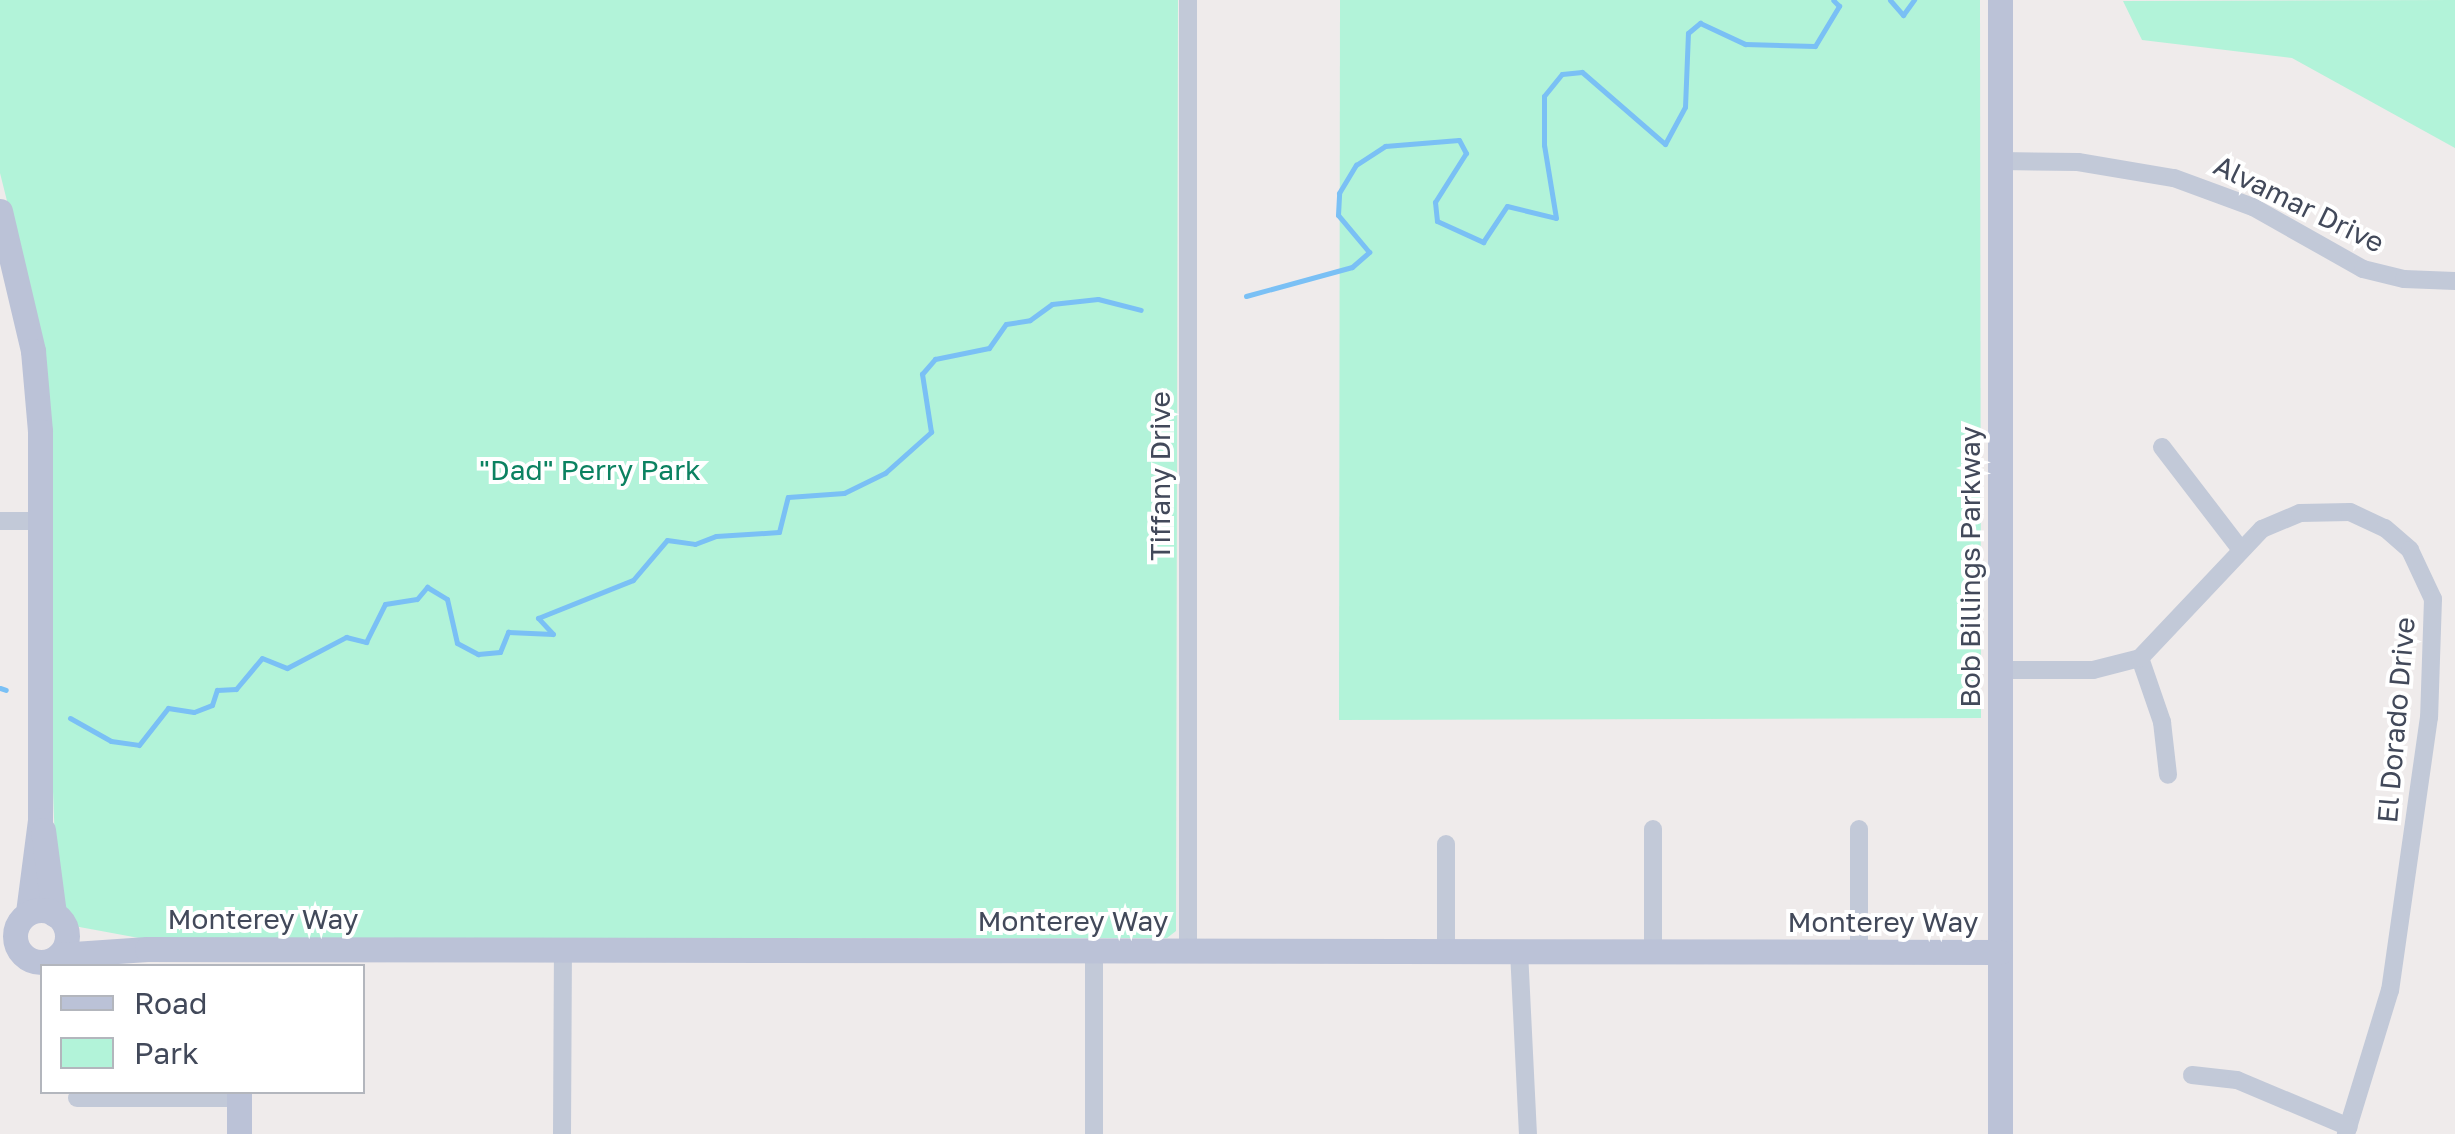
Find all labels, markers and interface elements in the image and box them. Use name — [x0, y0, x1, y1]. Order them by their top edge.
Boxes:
street label: Alvamar Drive — [2208, 148, 2390, 260]
street label: Tiffany Drive — [1143, 391, 1177, 561]
street label: Bob Billings Parkway — [1953, 426, 1987, 708]
park label: "Dad" Perry Park — [479, 453, 701, 487]
street label: El Dorado Drive — [2370, 616, 2422, 824]
street label: Monterey Way — [168, 902, 358, 936]
street label: Monterey Way — [978, 904, 1168, 938]
street label: Monterey Way — [1788, 905, 1978, 939]
legend — [40, 964, 365, 1094]
text: Road — [134, 985, 208, 1021]
text: Park — [134, 1035, 199, 1071]

